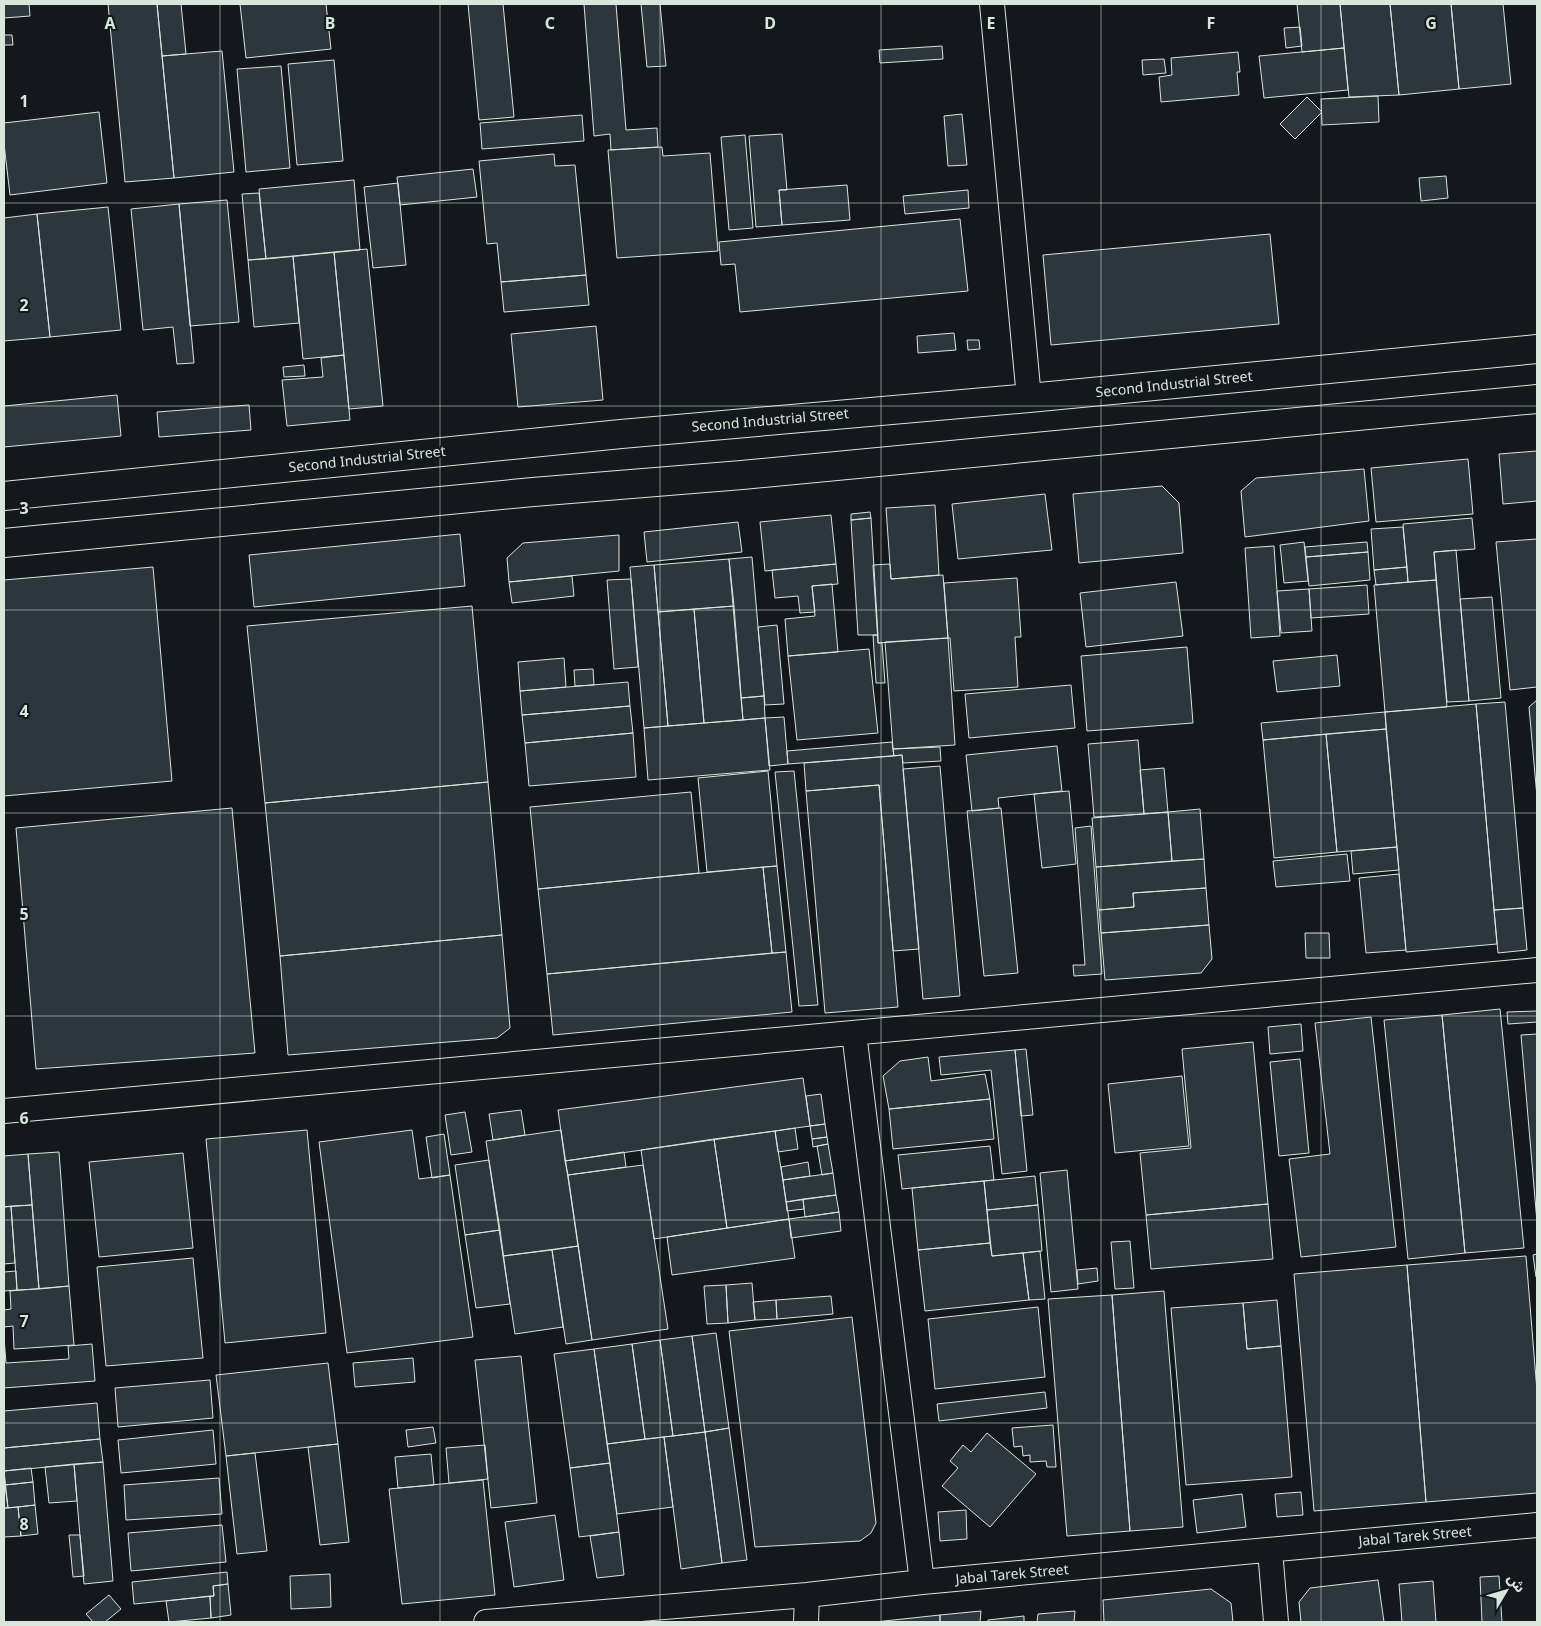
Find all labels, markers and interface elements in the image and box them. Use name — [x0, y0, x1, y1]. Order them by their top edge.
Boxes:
text: A — [104, 12, 116, 34]
text: B — [325, 12, 335, 34]
text: C — [545, 12, 555, 34]
text: D — [764, 12, 776, 34]
text: E — [987, 12, 996, 34]
text: F — [1207, 12, 1215, 34]
text: G — [1425, 12, 1437, 34]
text: 1 — [19, 90, 29, 112]
text: 2 — [19, 294, 29, 316]
street label: Second Industrial Street — [1095, 366, 1253, 401]
street label: Second Industrial Street — [691, 403, 849, 436]
street label: Second Industrial Street — [288, 441, 446, 476]
text: 3 — [19, 497, 29, 519]
text: 4 — [19, 700, 29, 722]
text: 5 — [19, 903, 29, 925]
text: 6 — [19, 1107, 29, 1129]
text: 7 — [19, 1310, 29, 1332]
text: 8 — [19, 1513, 29, 1535]
street label: Jabal Tarek Street — [1356, 1521, 1472, 1550]
street label: Jabal Tarek Street — [953, 1559, 1069, 1588]
north arrow — [1481, 1566, 1531, 1616]
text: ش — [1503, 1569, 1530, 1596]

